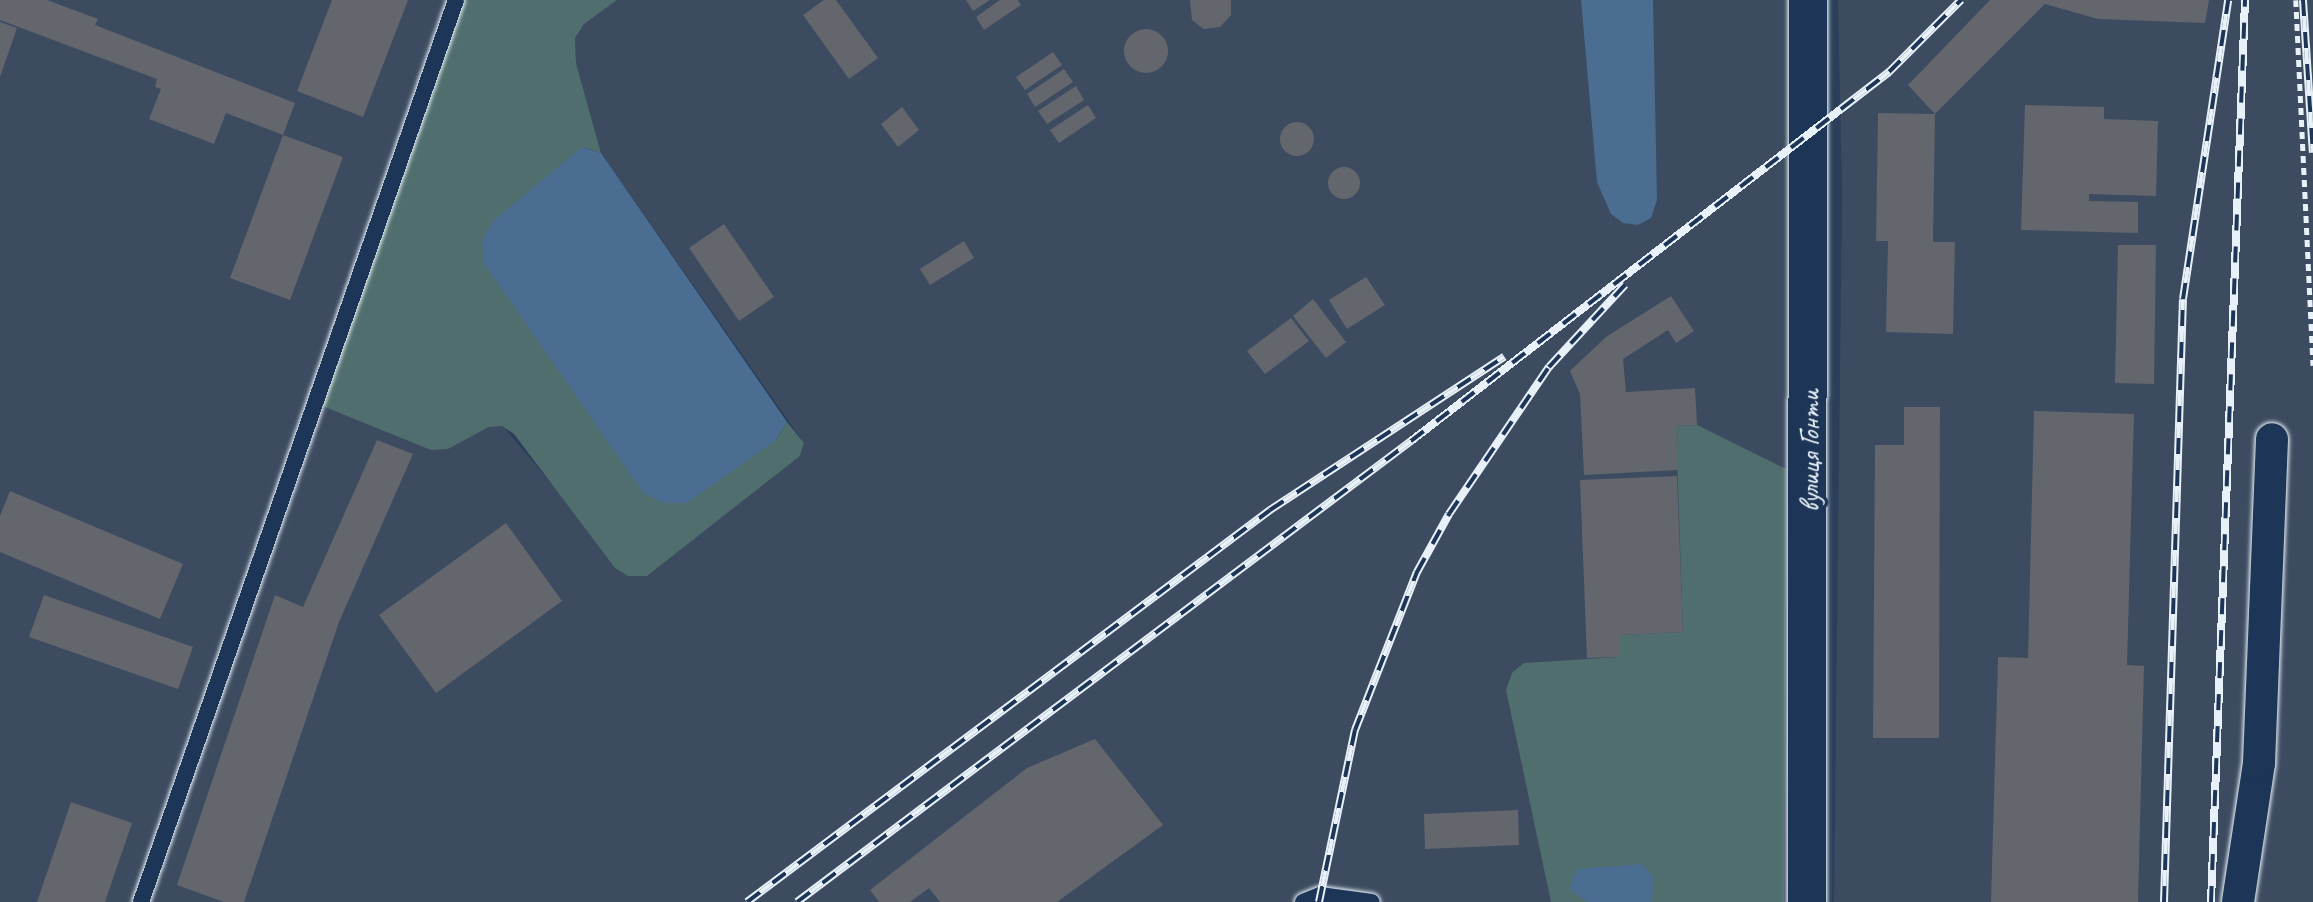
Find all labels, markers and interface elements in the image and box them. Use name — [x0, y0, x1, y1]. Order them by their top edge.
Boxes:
street label: вулиця Гонти — [1793, 390, 1827, 512]

